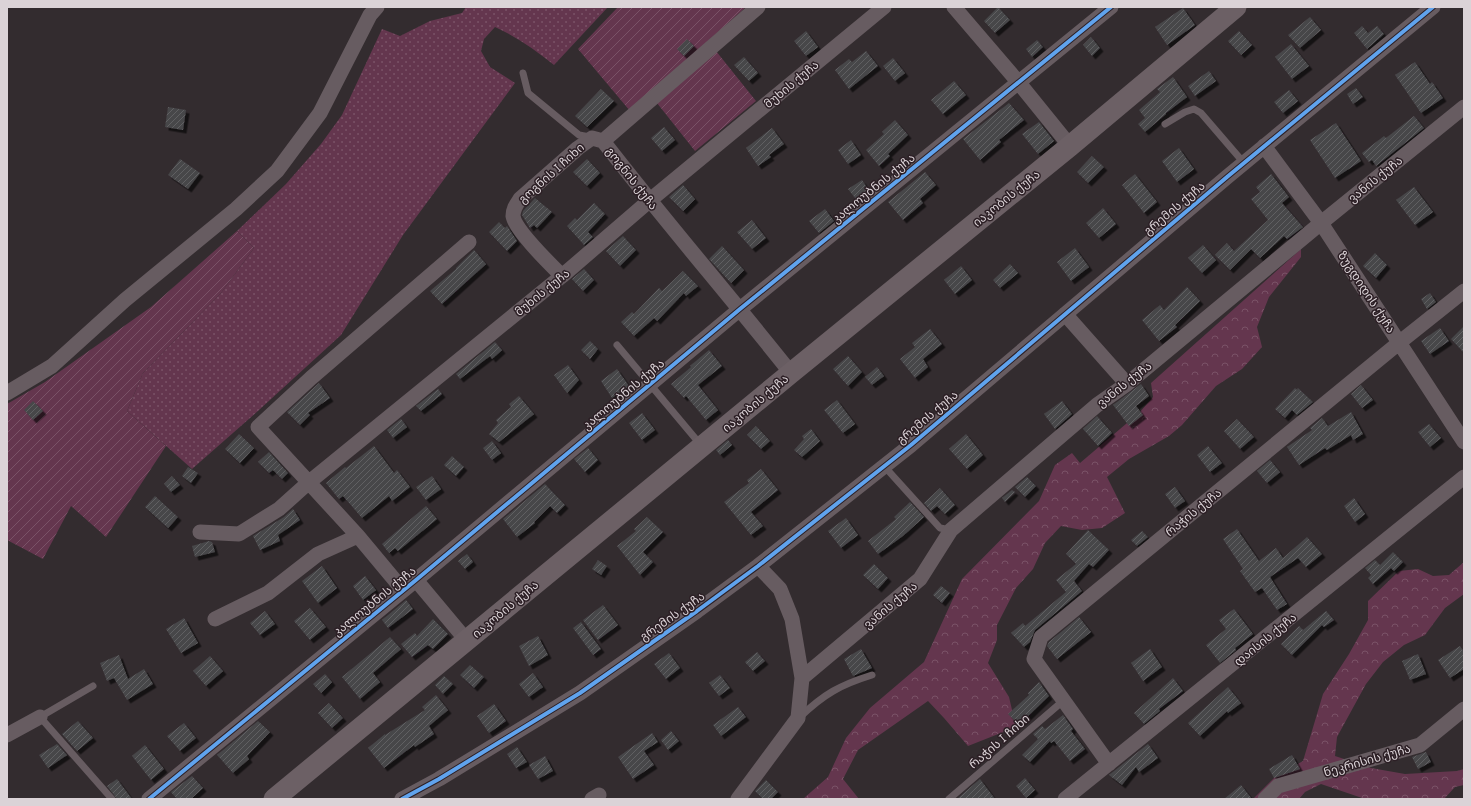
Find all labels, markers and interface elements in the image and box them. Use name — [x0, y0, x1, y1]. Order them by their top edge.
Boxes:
street label: მუხის ქუჩა — [761, 57, 821, 111]
street label: გოგნის I ჩიხი — [515, 139, 587, 206]
street label: გოგნის ქუჩა — [603, 144, 661, 212]
street label: კალოუბნის ქუჩა — [828, 150, 918, 227]
street label: ვანის ქუჩა — [1345, 153, 1405, 205]
street label: იაკობის ქუჩა — [969, 166, 1043, 230]
street label: გრემის ქუჩა — [1140, 178, 1208, 238]
street label: ზუგდიდის ქუჩა — [1334, 248, 1399, 336]
street label: მუხის ქუჩა — [511, 265, 573, 319]
street label: კალოუბნის ქუჩა — [579, 355, 668, 434]
street label: ვანის ქუჩა — [1094, 358, 1154, 410]
street label: იაკობის ქუჩა — [719, 371, 791, 435]
street label: გრემის ქუჩა — [893, 387, 961, 447]
street label: რაჭის ქუჩა — [1162, 485, 1224, 539]
street label: კალოუბნის ქუჩა — [329, 563, 419, 640]
street label: იაკობის ქუჩა — [469, 577, 541, 641]
street label: ვანის ქუჩა — [860, 578, 920, 632]
street label: გრემის ქუჩა — [637, 588, 707, 644]
street label: დაისის ქუჩა — [1231, 609, 1300, 670]
street label: რაჭის I ჩიხი — [965, 710, 1033, 772]
street label: ნეკრისის ქუჩა — [1322, 740, 1412, 780]

